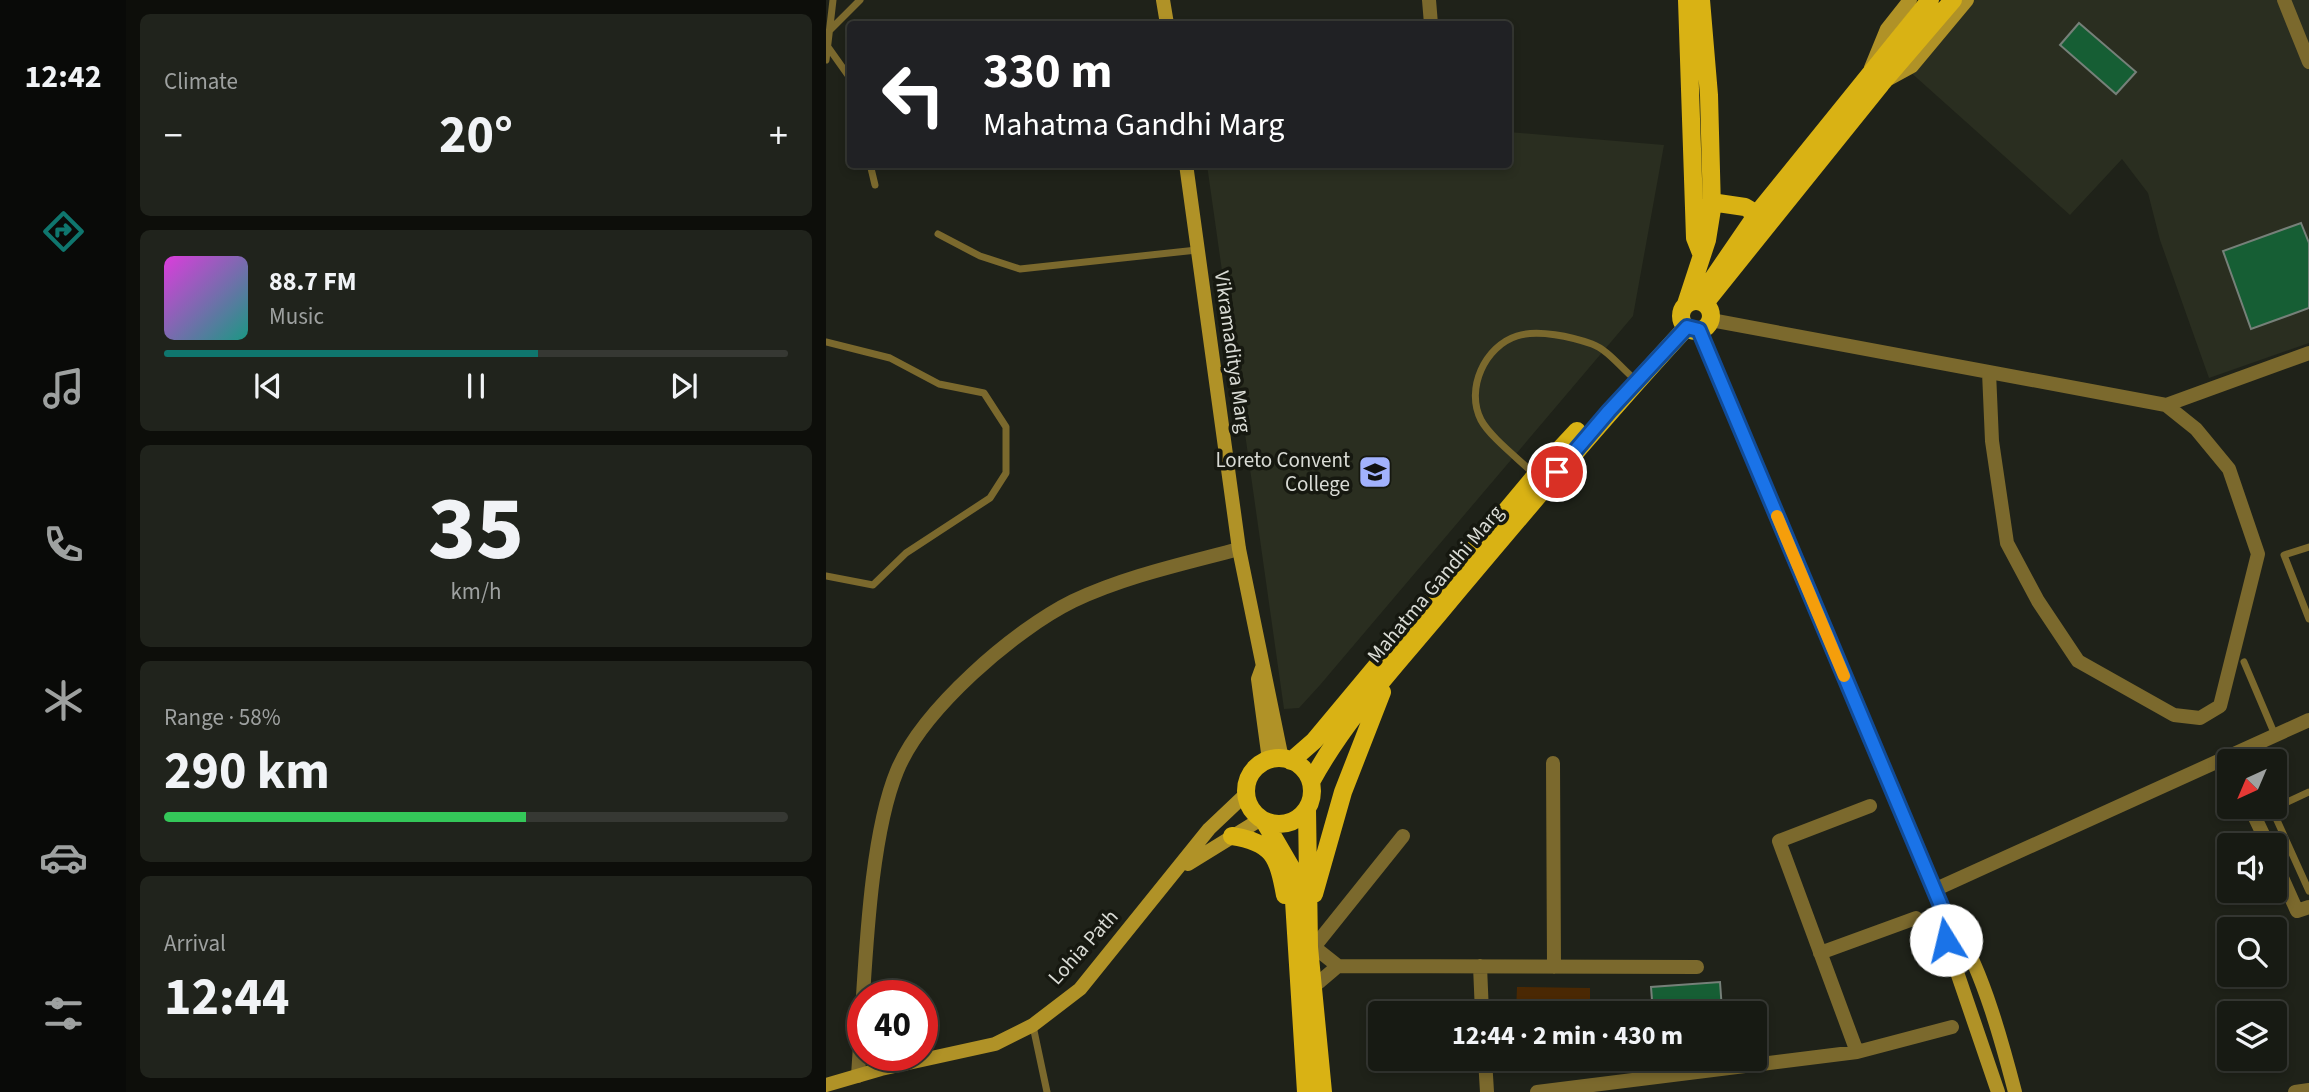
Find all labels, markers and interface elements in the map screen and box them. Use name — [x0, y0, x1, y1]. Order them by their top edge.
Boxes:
text: 330 m — [983, 37, 1112, 107]
icon: left — [868, 49, 959, 140]
text: 12:42 — [24, 54, 102, 100]
text: Climate — [164, 65, 238, 98]
text: 20° — [439, 99, 513, 173]
text: Mahatma Gandhi Marg — [983, 102, 1284, 148]
text: − — [164, 109, 183, 163]
text: + — [769, 109, 788, 163]
icon: directions — [39, 207, 88, 256]
text: 88.7 FM — [269, 263, 357, 300]
street label: Vikramaditya Marg — [1207, 269, 1259, 435]
text: Music — [269, 300, 324, 333]
icon: music — [39, 364, 88, 413]
icon: previous — [249, 367, 287, 405]
icon: pause — [457, 367, 495, 405]
icon: next — [665, 367, 703, 405]
pin — [1527, 442, 1587, 502]
place label: Loreto Convent College — [1215, 445, 1350, 499]
school or university icon: Loreto Convent College — [1356, 453, 1394, 491]
icon: arrive — [1538, 453, 1576, 491]
text: 35 — [428, 465, 524, 594]
street label: Mahatma Gandhi Marg — [1360, 498, 1510, 669]
icon: phone — [39, 520, 88, 569]
text: km/h — [450, 575, 502, 608]
icon: climate — [39, 676, 88, 725]
text: Range · 58% — [164, 701, 281, 734]
text: 290 km — [164, 735, 330, 809]
north arrow — [2217, 749, 2287, 819]
map controls — [2217, 749, 2287, 1071]
icon: car — [39, 833, 88, 882]
button: sound — [2217, 833, 2287, 903]
street label: Lohia Path — [1041, 903, 1125, 991]
position arrow — [1909, 903, 1983, 977]
button: search — [2217, 917, 2287, 987]
text: Arrival — [164, 927, 226, 960]
text: 12:44 — [164, 961, 289, 1035]
speed limit sign: 40 — [847, 980, 938, 1071]
icon: filters — [39, 989, 88, 1038]
button: layers — [2217, 1001, 2287, 1071]
text: 12:44 · 2 min · 430 m — [1452, 1017, 1683, 1054]

